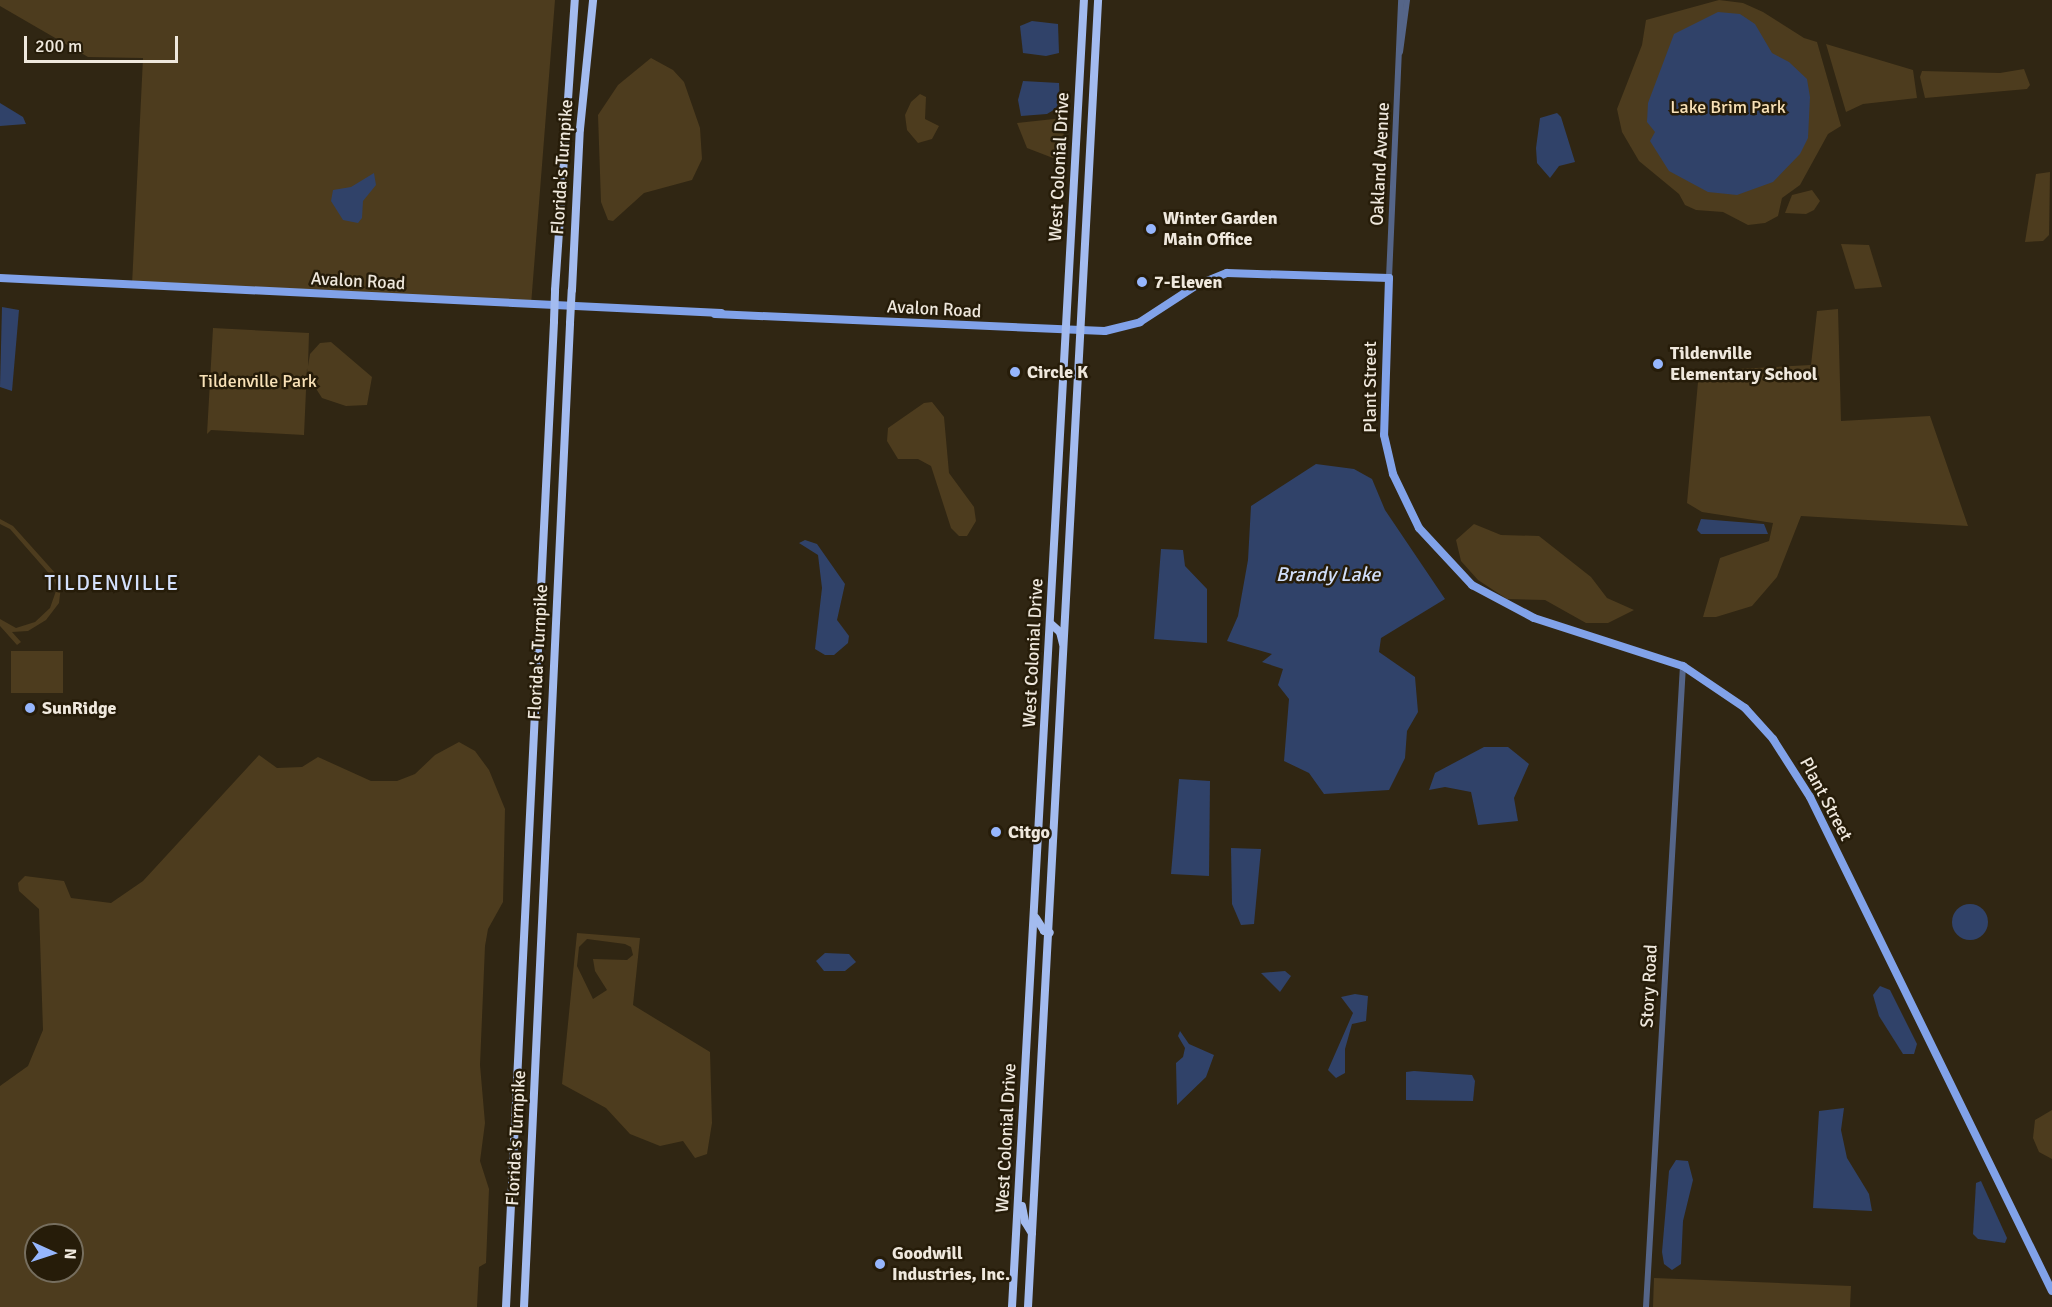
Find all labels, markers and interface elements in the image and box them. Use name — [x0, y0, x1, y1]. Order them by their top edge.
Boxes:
scale bar — [27, 24, 182, 62]
text: 200 m — [35, 35, 82, 57]
street label: West Colonial Drive — [1044, 92, 1074, 242]
park label: Lake Brim Park — [1670, 96, 1786, 118]
street label: Florida's Turnpike — [546, 99, 578, 235]
street label: Oakland Avenue — [1366, 102, 1394, 226]
place label: Winter Garden Main Office — [1163, 208, 1278, 250]
marker: Winter Garden Main Office — [1144, 222, 1158, 236]
street label: Avalon Road — [310, 268, 406, 294]
place label: 7-Eleven — [1154, 271, 1222, 293]
marker: 7-Eleven — [1135, 275, 1149, 289]
street label: Avalon Road — [886, 296, 982, 322]
street label: Plant Street — [1359, 341, 1381, 433]
place label: Tildenville Elementary School — [1670, 343, 1817, 386]
marker: Tildenville Elementary School — [1651, 357, 1665, 371]
place label: Circle K — [1027, 361, 1088, 383]
marker: Circle K — [1008, 365, 1022, 379]
park label: Tildenville Park — [199, 370, 317, 392]
water label: Brandy Lake — [1276, 562, 1380, 586]
district label: TILDENVILLE — [44, 570, 180, 596]
street label: West Colonial Drive — [1018, 578, 1048, 728]
street label: Florida's Turnpike — [524, 584, 552, 720]
place label: SunRidge — [42, 697, 116, 719]
marker: SunRidge — [23, 701, 37, 715]
street label: Plant Street — [1795, 753, 1857, 845]
place label: Citgo — [1008, 821, 1050, 843]
marker: Citgo — [989, 825, 1003, 839]
street label: Story Road — [1636, 944, 1662, 1028]
street label: West Colonial Drive — [991, 1063, 1021, 1213]
street label: Florida's Turnpike — [502, 1070, 530, 1206]
north arrow — [24, 1223, 84, 1283]
place label: Goodwill Industries, Inc. — [892, 1243, 1010, 1286]
text: N — [60, 1248, 80, 1260]
marker: Goodwill Industries, Inc. — [873, 1257, 887, 1271]

